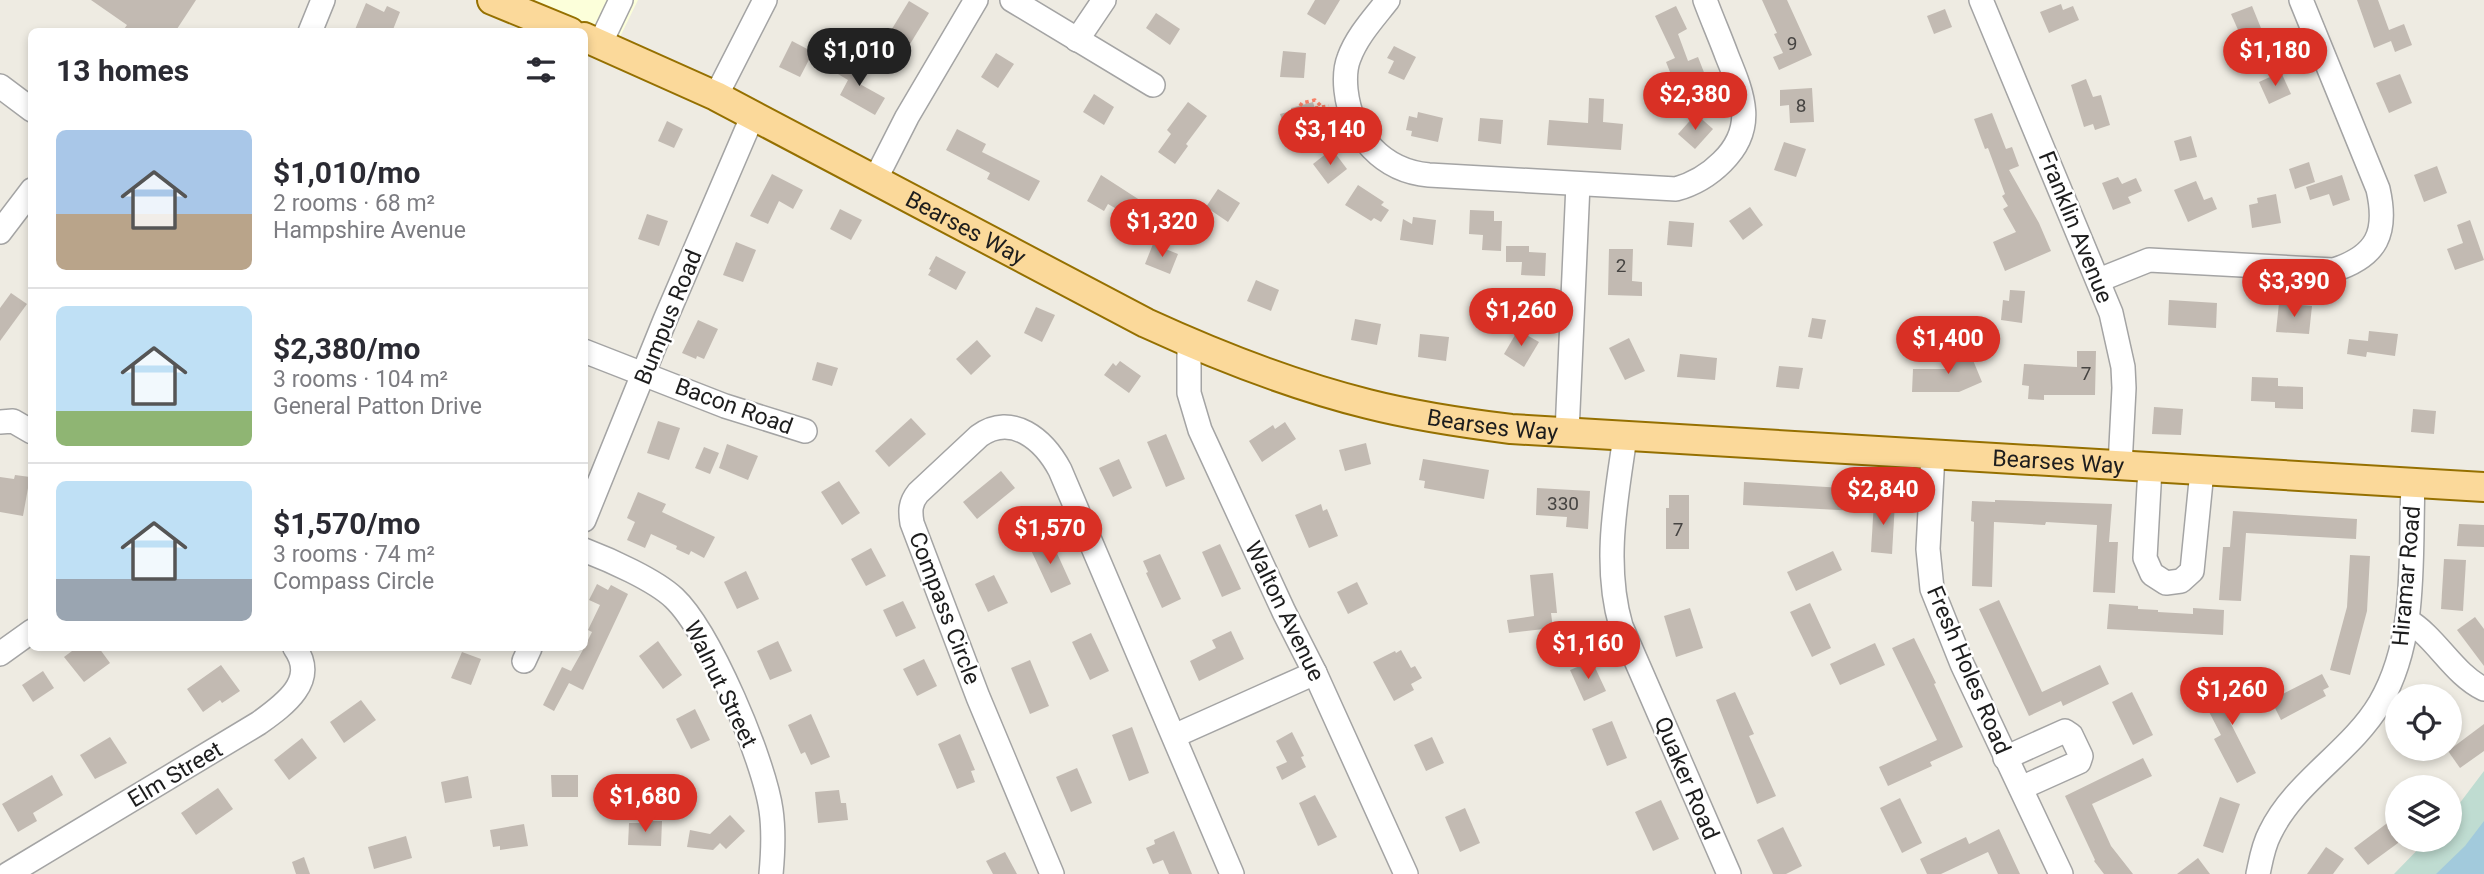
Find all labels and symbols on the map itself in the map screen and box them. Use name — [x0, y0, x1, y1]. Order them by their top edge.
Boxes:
pin: $1,010 — [802, 28, 916, 88]
pin: $1,180 — [2218, 28, 2332, 88]
house number: 9 — [1787, 32, 1797, 55]
pin: $2,380 — [1638, 72, 1752, 132]
house number: 8 — [1796, 94, 1806, 117]
pin: $3,140 — [1273, 108, 1387, 167]
street label: Franklin Avenue — [2033, 147, 2118, 307]
street label: Bearses Way — [901, 186, 1030, 271]
pin: $1,320 — [1105, 200, 1219, 259]
street label: Bumpus Road — [629, 246, 708, 389]
house number: 2 — [1616, 254, 1626, 277]
pin: $3,390 — [2237, 260, 2351, 319]
pin: $1,260 — [1464, 288, 1578, 348]
pin: $1,400 — [1891, 316, 2005, 376]
house number: 7 — [2081, 362, 2091, 385]
street label: Bacon Road — [671, 373, 796, 440]
street label: Bearses Way — [1425, 404, 1559, 446]
street label: Bearses Way — [1992, 445, 2125, 480]
pin: $2,840 — [1826, 468, 1940, 527]
house number: 330 — [1547, 492, 1579, 515]
street label: Hiramar Road — [2387, 505, 2426, 647]
pin: $1,570 — [993, 506, 1107, 566]
house number: 7 — [1673, 518, 1683, 541]
street label: Compass Circle — [903, 528, 986, 688]
street label: Walton Avenue — [1239, 537, 1330, 686]
street label: Fresh Holes Road — [1921, 582, 2016, 758]
street label: Walnut Street — [678, 617, 763, 752]
pin: $1,160 — [1531, 622, 1645, 681]
pin: $1,260 — [2175, 668, 2289, 727]
street label: Quaker Road — [1649, 713, 1725, 844]
street label: Elm Street — [123, 736, 227, 813]
pin: $1,680 — [588, 774, 702, 834]

